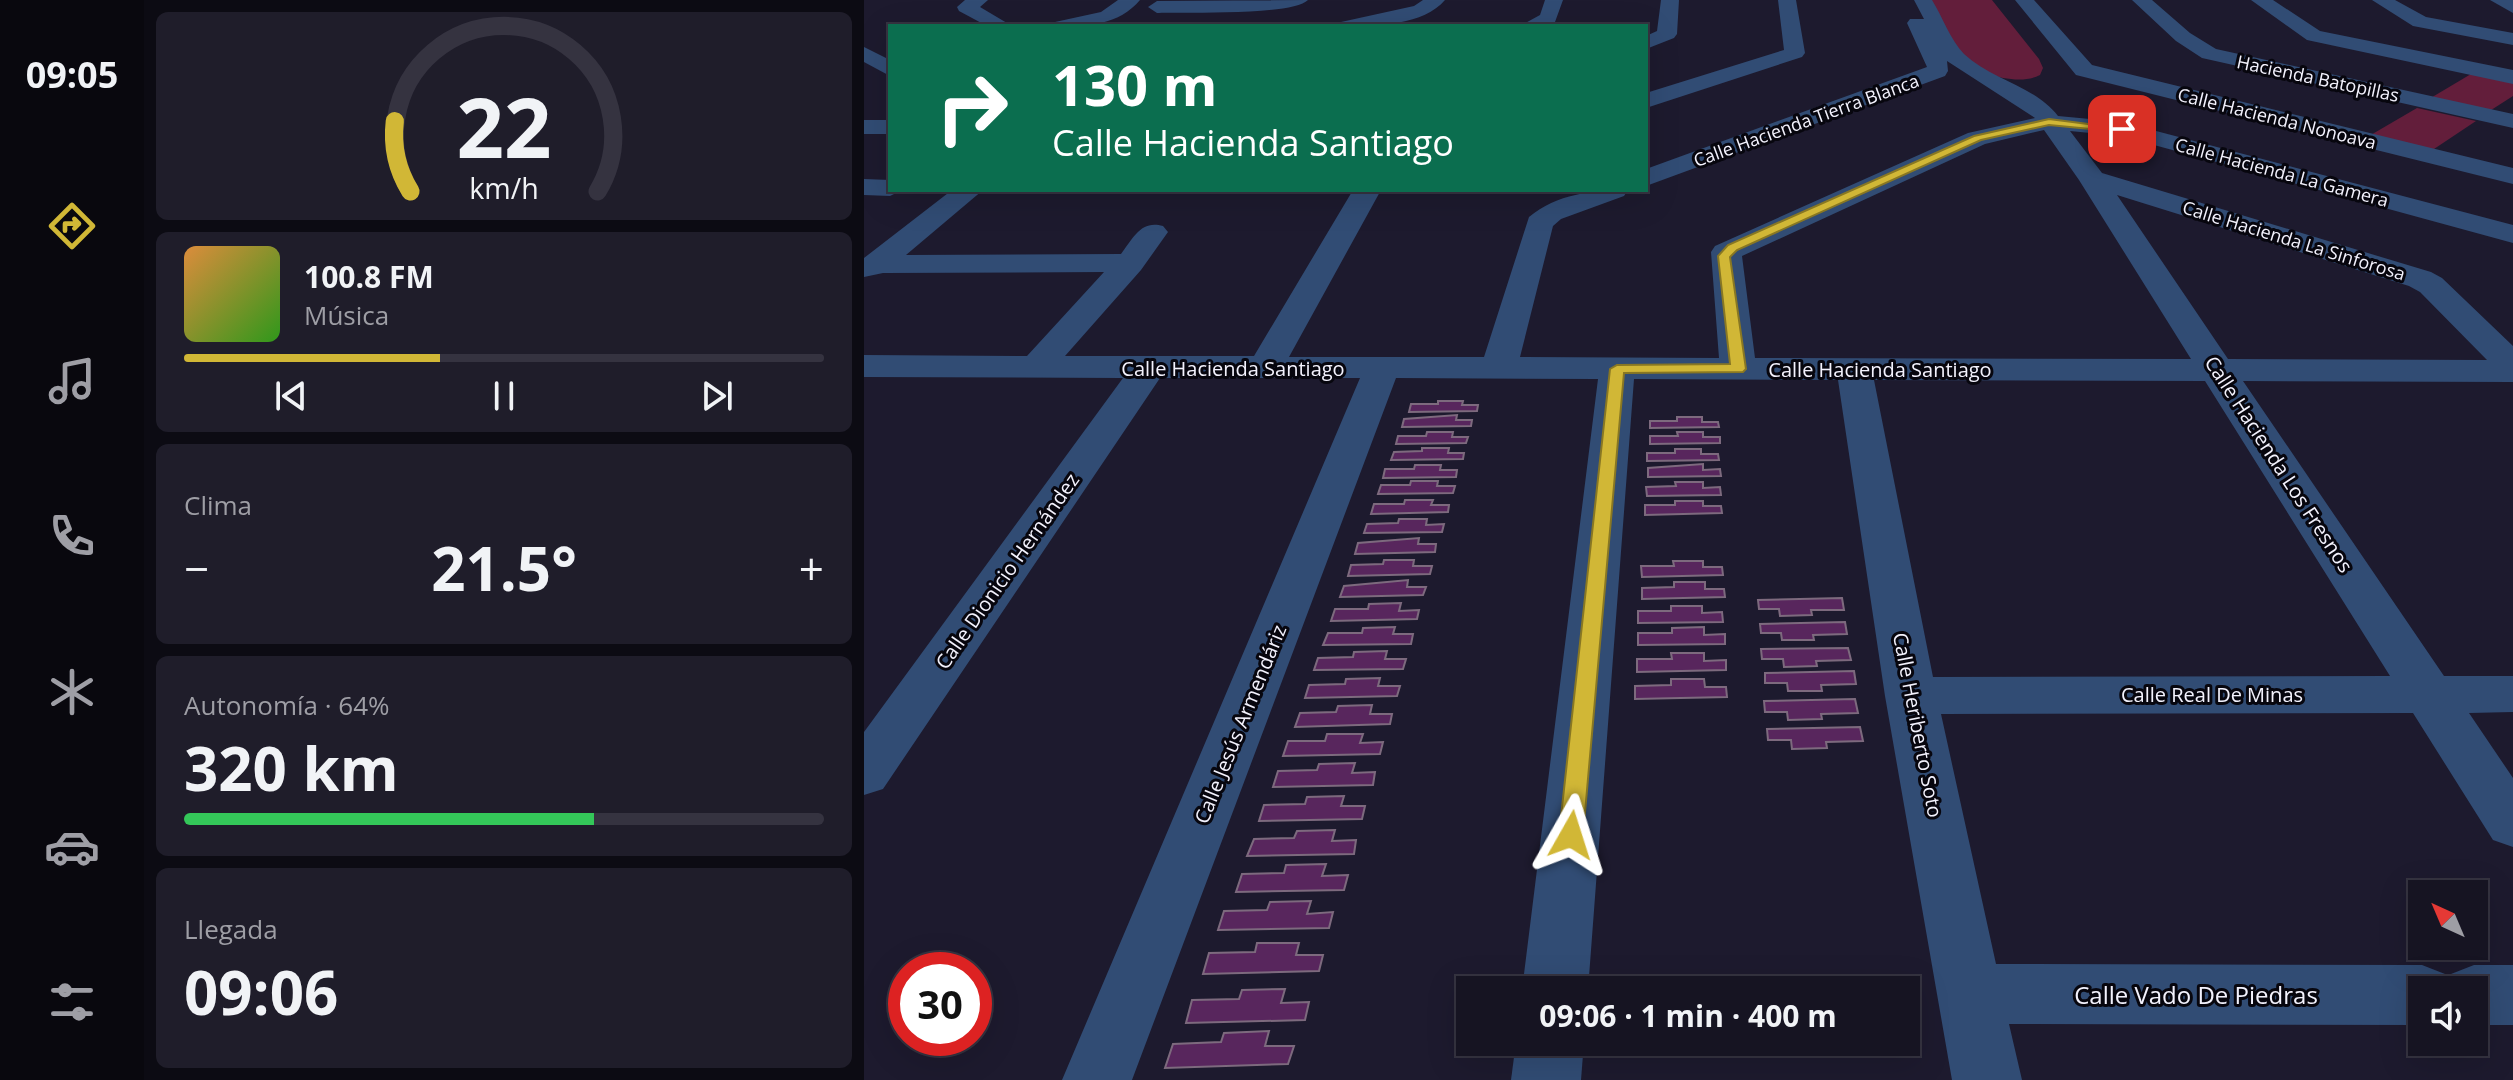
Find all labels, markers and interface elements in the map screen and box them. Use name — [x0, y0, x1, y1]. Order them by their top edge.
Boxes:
text: 130 m — [1052, 46, 1218, 122]
street label: Hacienda Batopillas — [2235, 49, 2401, 107]
text: 09:05 — [26, 50, 118, 99]
icon: right — [920, 56, 1024, 160]
street label: Calle Hacienda Tierra Blanca — [1690, 68, 1922, 172]
text: 22 — [456, 69, 552, 182]
street label: Calle Hacienda Nonoava — [2175, 82, 2379, 154]
pin — [2088, 95, 2156, 163]
icon: arrive — [2100, 107, 2144, 151]
text: Calle Hacienda Santiago — [1052, 118, 1454, 167]
street label: Calle Hacienda La Gamera — [2173, 132, 2391, 212]
text: km/h — [469, 168, 539, 207]
street label: Calle Hacienda La Sinforosa — [2180, 195, 2408, 285]
icon: directions — [44, 198, 100, 254]
text: 100.8 FM — [304, 256, 434, 297]
text: Música — [304, 297, 389, 333]
street label: Calle Hacienda Los Fresnos — [2199, 351, 2359, 577]
icon: music — [44, 353, 100, 409]
street label: Calle Hacienda Santiago — [1121, 355, 1345, 382]
street label: Calle Hacienda Santiago — [1768, 356, 1992, 383]
icon: previous — [269, 374, 313, 418]
icon: pause — [482, 374, 526, 418]
icon: next — [695, 374, 739, 418]
street label: Calle Dionicio Hernández — [929, 468, 1085, 674]
text: Clima — [184, 487, 252, 523]
icon: phone — [44, 508, 100, 564]
text: 21.5° — [431, 527, 577, 609]
text: − — [184, 538, 209, 598]
text: + — [799, 538, 824, 598]
street label: Calle Jesús Armendáriz — [1188, 621, 1292, 827]
street label: Calle Heriberto Soto — [1887, 630, 1949, 820]
icon: climate — [44, 664, 100, 720]
street label: Calle Real De Minas — [2121, 681, 2303, 708]
text: Autonomía · 64% — [184, 687, 390, 723]
text: 320 km — [184, 727, 399, 809]
position arrow — [1529, 793, 1613, 877]
icon: car — [44, 819, 100, 875]
north arrow — [2408, 880, 2488, 960]
map controls — [2408, 880, 2488, 1056]
text: Llegada — [184, 911, 278, 947]
text: 09:06 — [184, 951, 338, 1033]
speed limit sign: 30 — [888, 952, 992, 1056]
icon: filters — [44, 974, 100, 1030]
button: sound — [2408, 976, 2488, 1056]
street label: Calle Vado De Piedras — [2074, 978, 2318, 1011]
text: 09:06 · 1 min · 400 m — [1539, 995, 1837, 1036]

